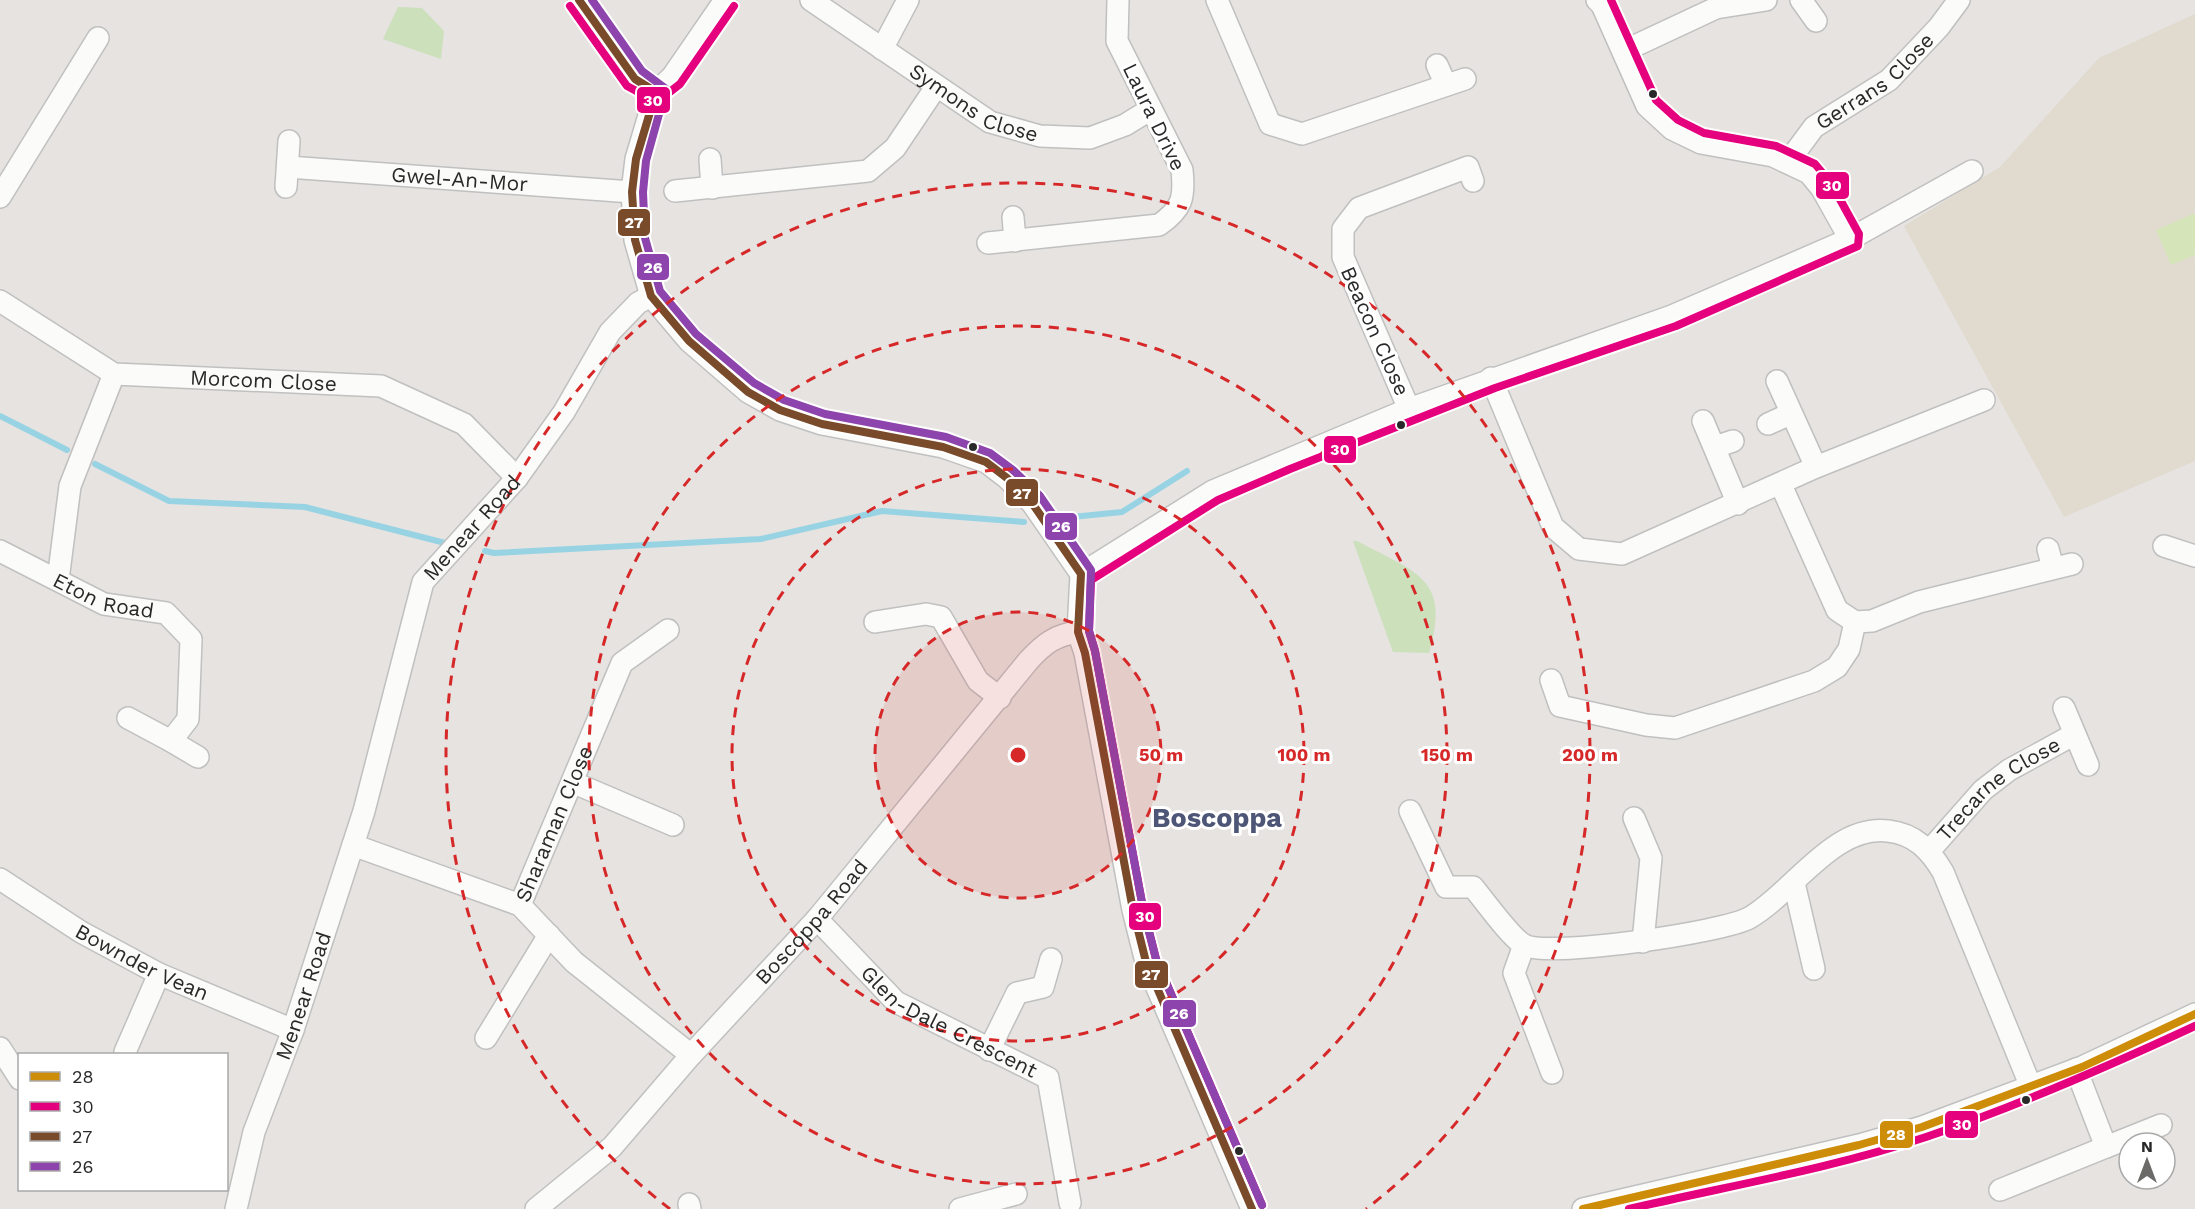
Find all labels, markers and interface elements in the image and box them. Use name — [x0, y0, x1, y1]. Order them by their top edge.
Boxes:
street label: Gerrans Close — [1811, 28, 1939, 135]
street label: Symons Close — [905, 58, 1041, 147]
street label: Laura Drive — [1118, 59, 1191, 175]
line badge: 30 — [636, 86, 671, 114]
unlabelled marker — [1647, 88, 1659, 100]
text: 30 — [643, 91, 663, 110]
street label: Gwel-An-Mor — [390, 162, 529, 196]
line badge: 30 — [1815, 171, 1850, 200]
text: 30 — [1822, 176, 1842, 195]
line badge: 27 — [617, 208, 651, 237]
text: 27 — [625, 213, 644, 232]
line badge: 26 — [636, 253, 670, 281]
text: 26 — [643, 258, 663, 277]
street label: Beacon Close — [1336, 262, 1415, 399]
street label: Morcom Close — [190, 364, 337, 396]
unlabelled marker — [1395, 419, 1407, 431]
line badge: 30 — [1323, 435, 1357, 464]
text: 30 — [1330, 440, 1350, 459]
unlabelled marker — [967, 441, 979, 453]
street label: Menear Road — [418, 470, 526, 585]
line badge: 27 — [1005, 478, 1039, 507]
text: 27 — [1013, 484, 1032, 503]
line badge: 26 — [1044, 512, 1078, 541]
text: 26 — [1051, 517, 1071, 536]
street label: Eton Road — [49, 567, 156, 623]
street label: Trecarne Close — [1931, 731, 2064, 846]
street label: Sharaman Close — [510, 742, 598, 906]
text: 50 m — [1139, 744, 1183, 765]
text: 100 m — [1277, 744, 1331, 765]
text: 150 m — [1421, 744, 1473, 765]
text: 200 m — [1562, 744, 1618, 765]
centre of rings — [1008, 745, 1028, 765]
district label: Boscoppa — [1152, 802, 1282, 834]
street label: Boscoppa Road — [750, 854, 873, 989]
line badge: 30 — [1128, 902, 1162, 931]
text: 30 — [1135, 907, 1155, 926]
street label: Bownder Vean — [71, 918, 213, 1005]
street label: Menear Road — [270, 929, 336, 1063]
street label: Glen-Dale Crescent — [856, 960, 1042, 1083]
line badge: 27 — [1134, 960, 1169, 989]
text: 27 — [1142, 965, 1161, 984]
line badge: 26 — [1162, 999, 1197, 1028]
text: 26 — [1169, 1004, 1189, 1023]
legend — [18, 1053, 228, 1191]
text: 28 — [72, 1066, 94, 1087]
unlabelled marker — [2020, 1094, 2032, 1106]
text: 30 — [72, 1096, 94, 1117]
line badge: 30 — [1944, 1110, 1979, 1139]
text: 30 — [1952, 1115, 1972, 1134]
line badge: 28 — [1879, 1120, 1914, 1149]
text: 28 — [1886, 1125, 1906, 1144]
text: 27 — [72, 1126, 92, 1147]
north arrow — [2117, 1131, 2177, 1191]
text: N — [2141, 1137, 2153, 1156]
unlabelled marker — [1233, 1145, 1245, 1157]
text: 26 — [72, 1156, 93, 1177]

